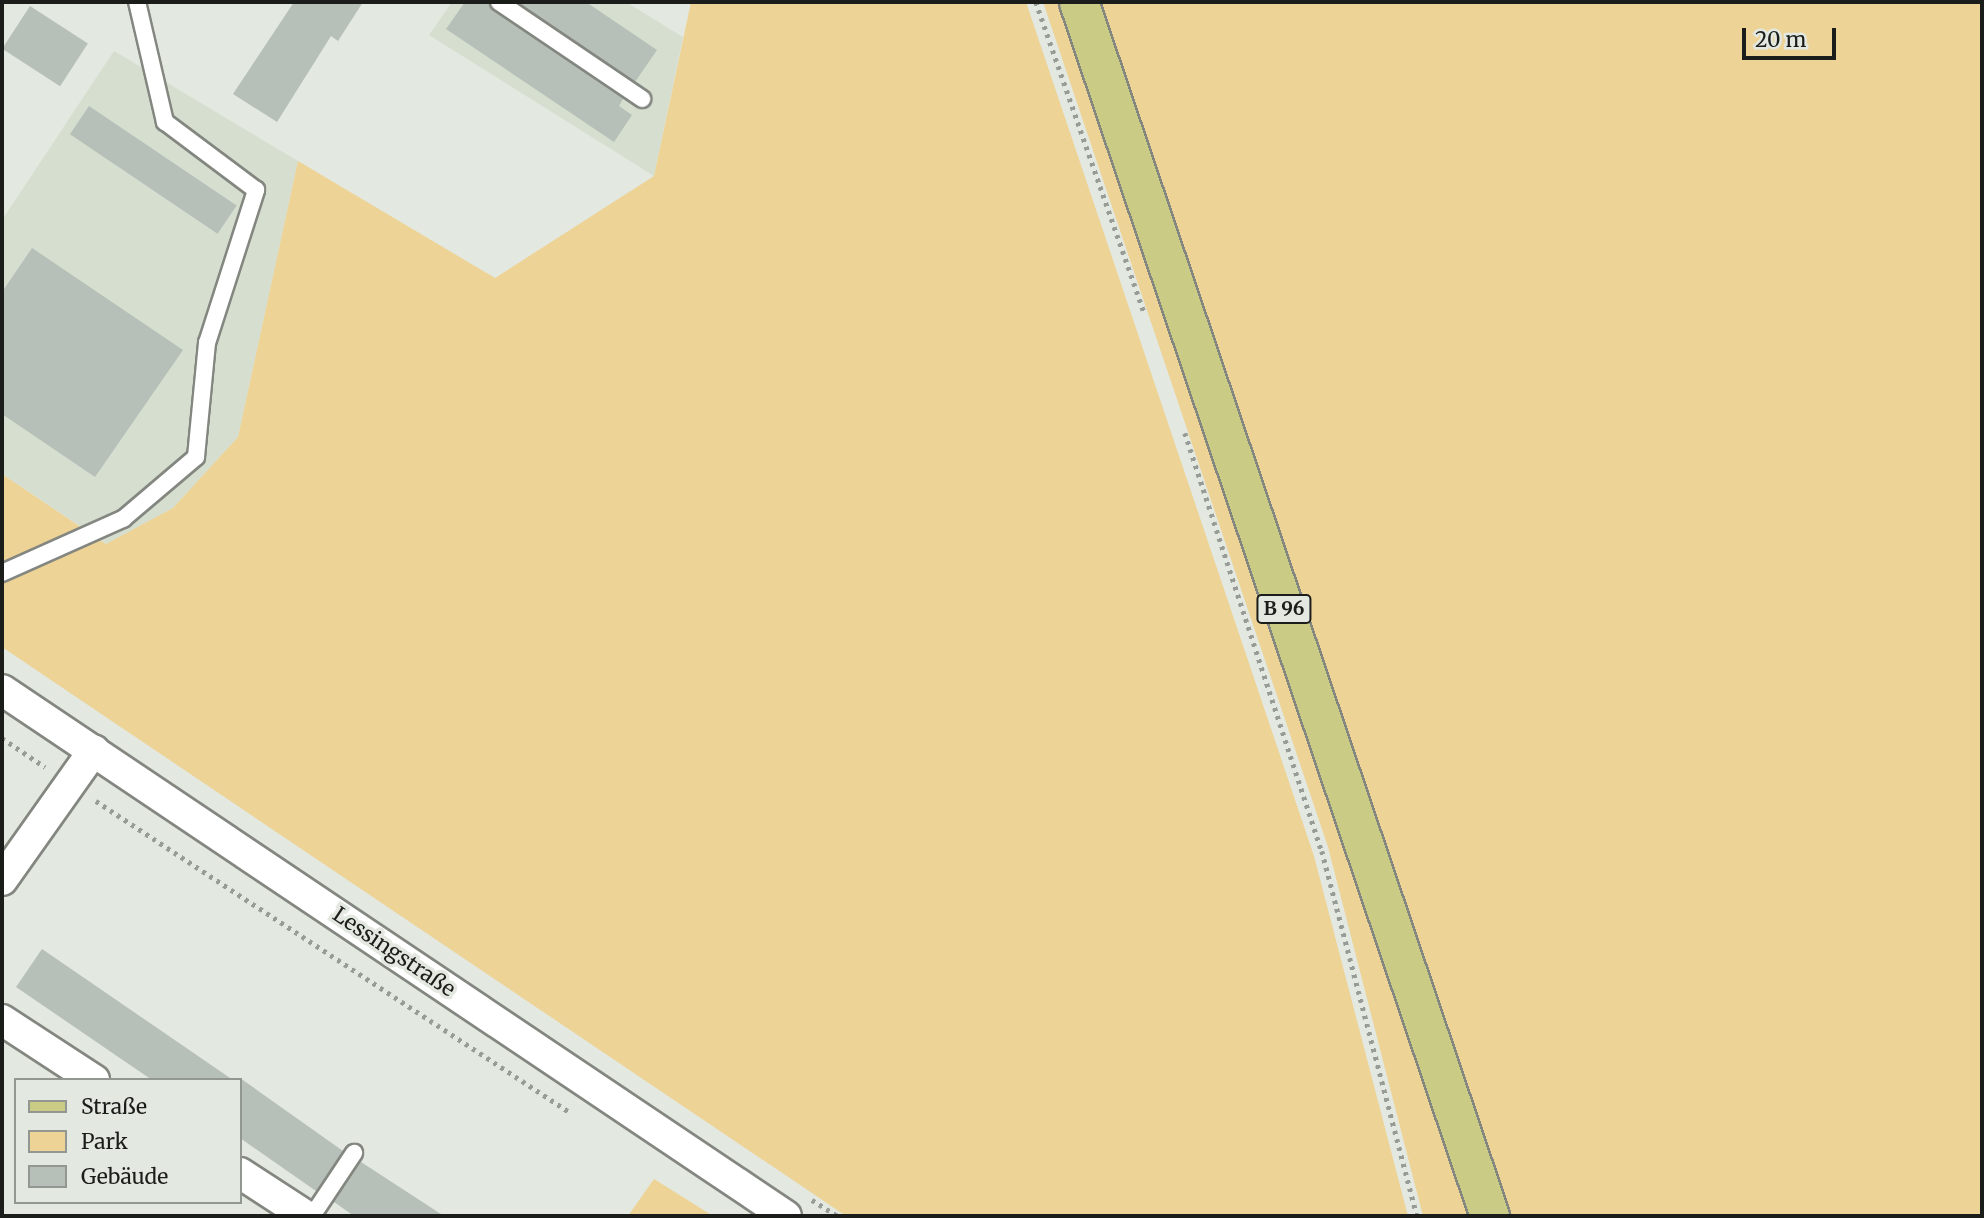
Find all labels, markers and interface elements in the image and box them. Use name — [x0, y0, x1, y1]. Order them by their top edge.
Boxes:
scale bar — [1746, 14, 1840, 58]
text: 20 m — [1755, 26, 1806, 53]
road number: B 96 — [1256, 594, 1312, 624]
street label: Lessingstraße — [328, 902, 460, 1002]
legend — [14, 1078, 242, 1204]
text: Straße — [81, 1093, 147, 1120]
text: Park — [81, 1128, 128, 1155]
text: Gebäude — [81, 1163, 168, 1190]

